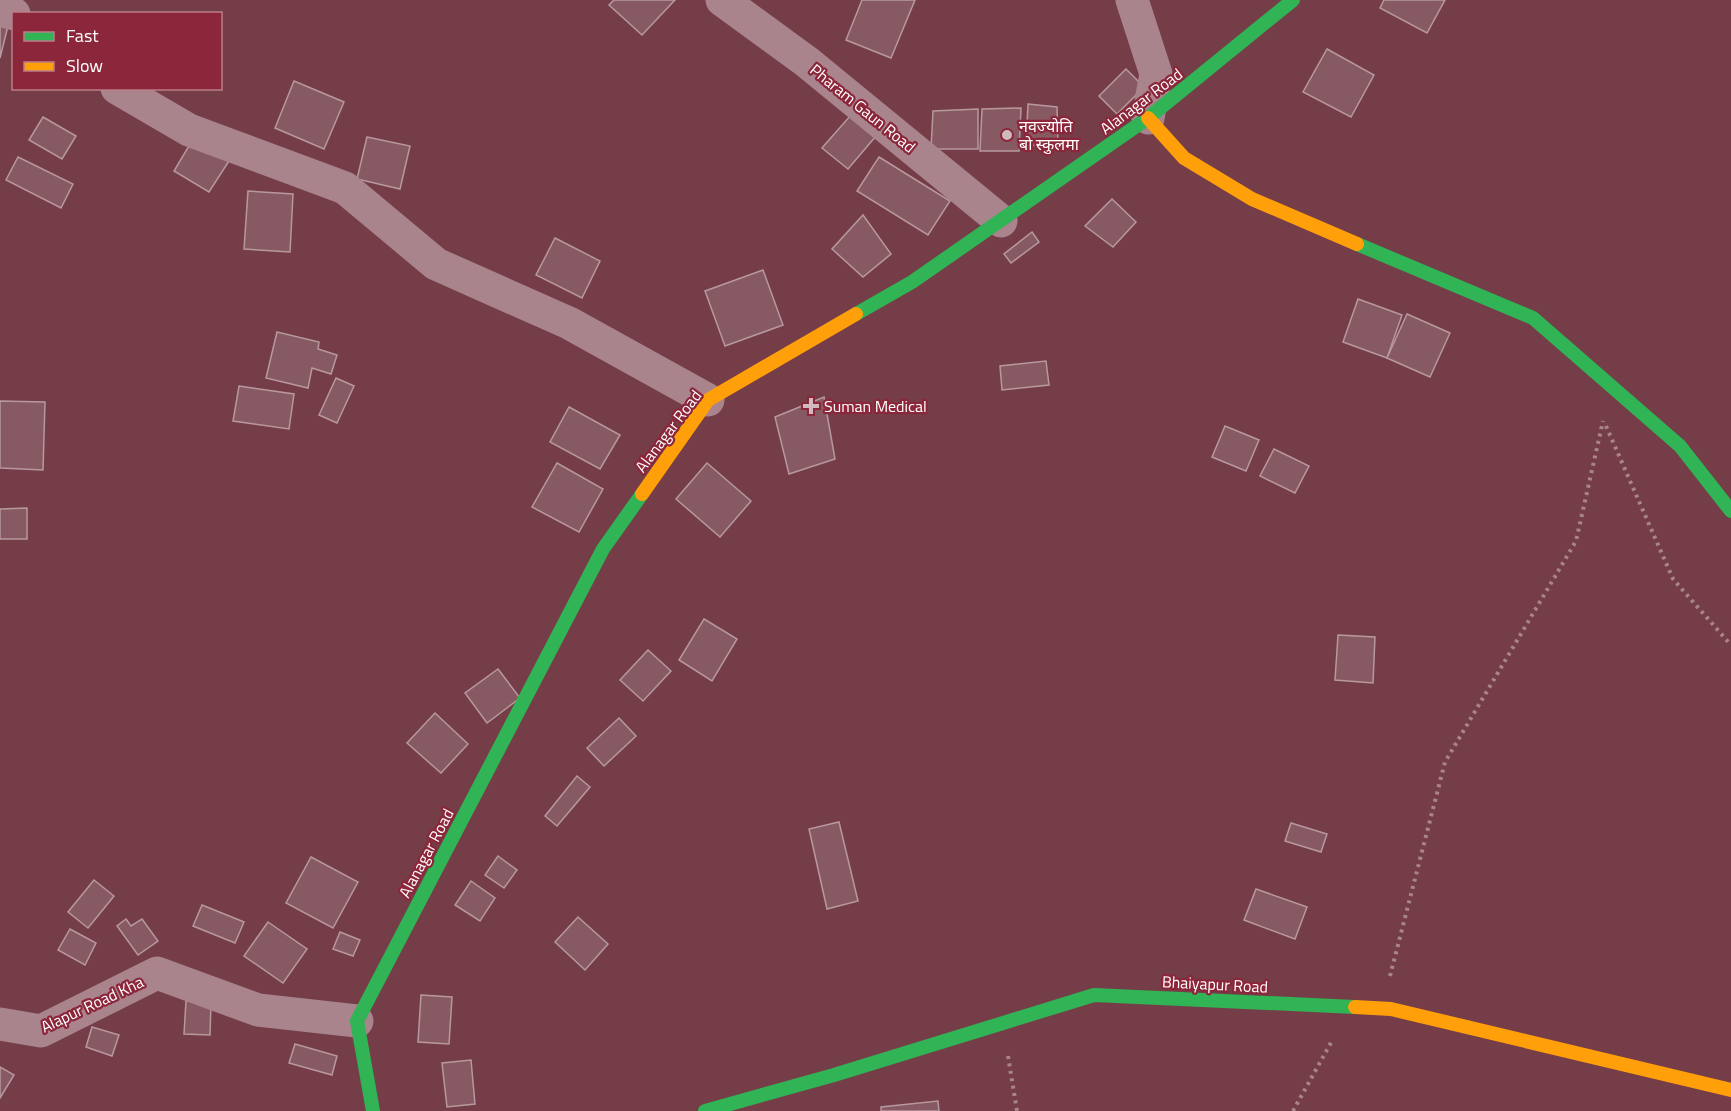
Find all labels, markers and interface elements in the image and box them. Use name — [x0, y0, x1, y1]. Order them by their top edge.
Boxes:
legend — [12, 12, 222, 90]
text: Fast — [66, 22, 99, 49]
text: Slow — [66, 52, 103, 79]
street label: Pharam Gaun Road — [805, 58, 921, 158]
street label: Alanagar Road — [1095, 62, 1187, 140]
place label: नवज्याेति बाे स्कुलमा — [1019, 114, 1080, 156]
marker: नवज्याेति बाे स्कुलमा — [1000, 128, 1014, 142]
street label: Alanagar Road — [629, 385, 707, 477]
place label: Suman Medical — [824, 394, 927, 418]
marker: Suman Medical — [802, 397, 820, 415]
street label: Alanagar Road — [392, 804, 460, 902]
street label: Bhaiyapur Road — [1161, 969, 1269, 999]
street label: Alapur Road Kha — [37, 970, 147, 1038]

